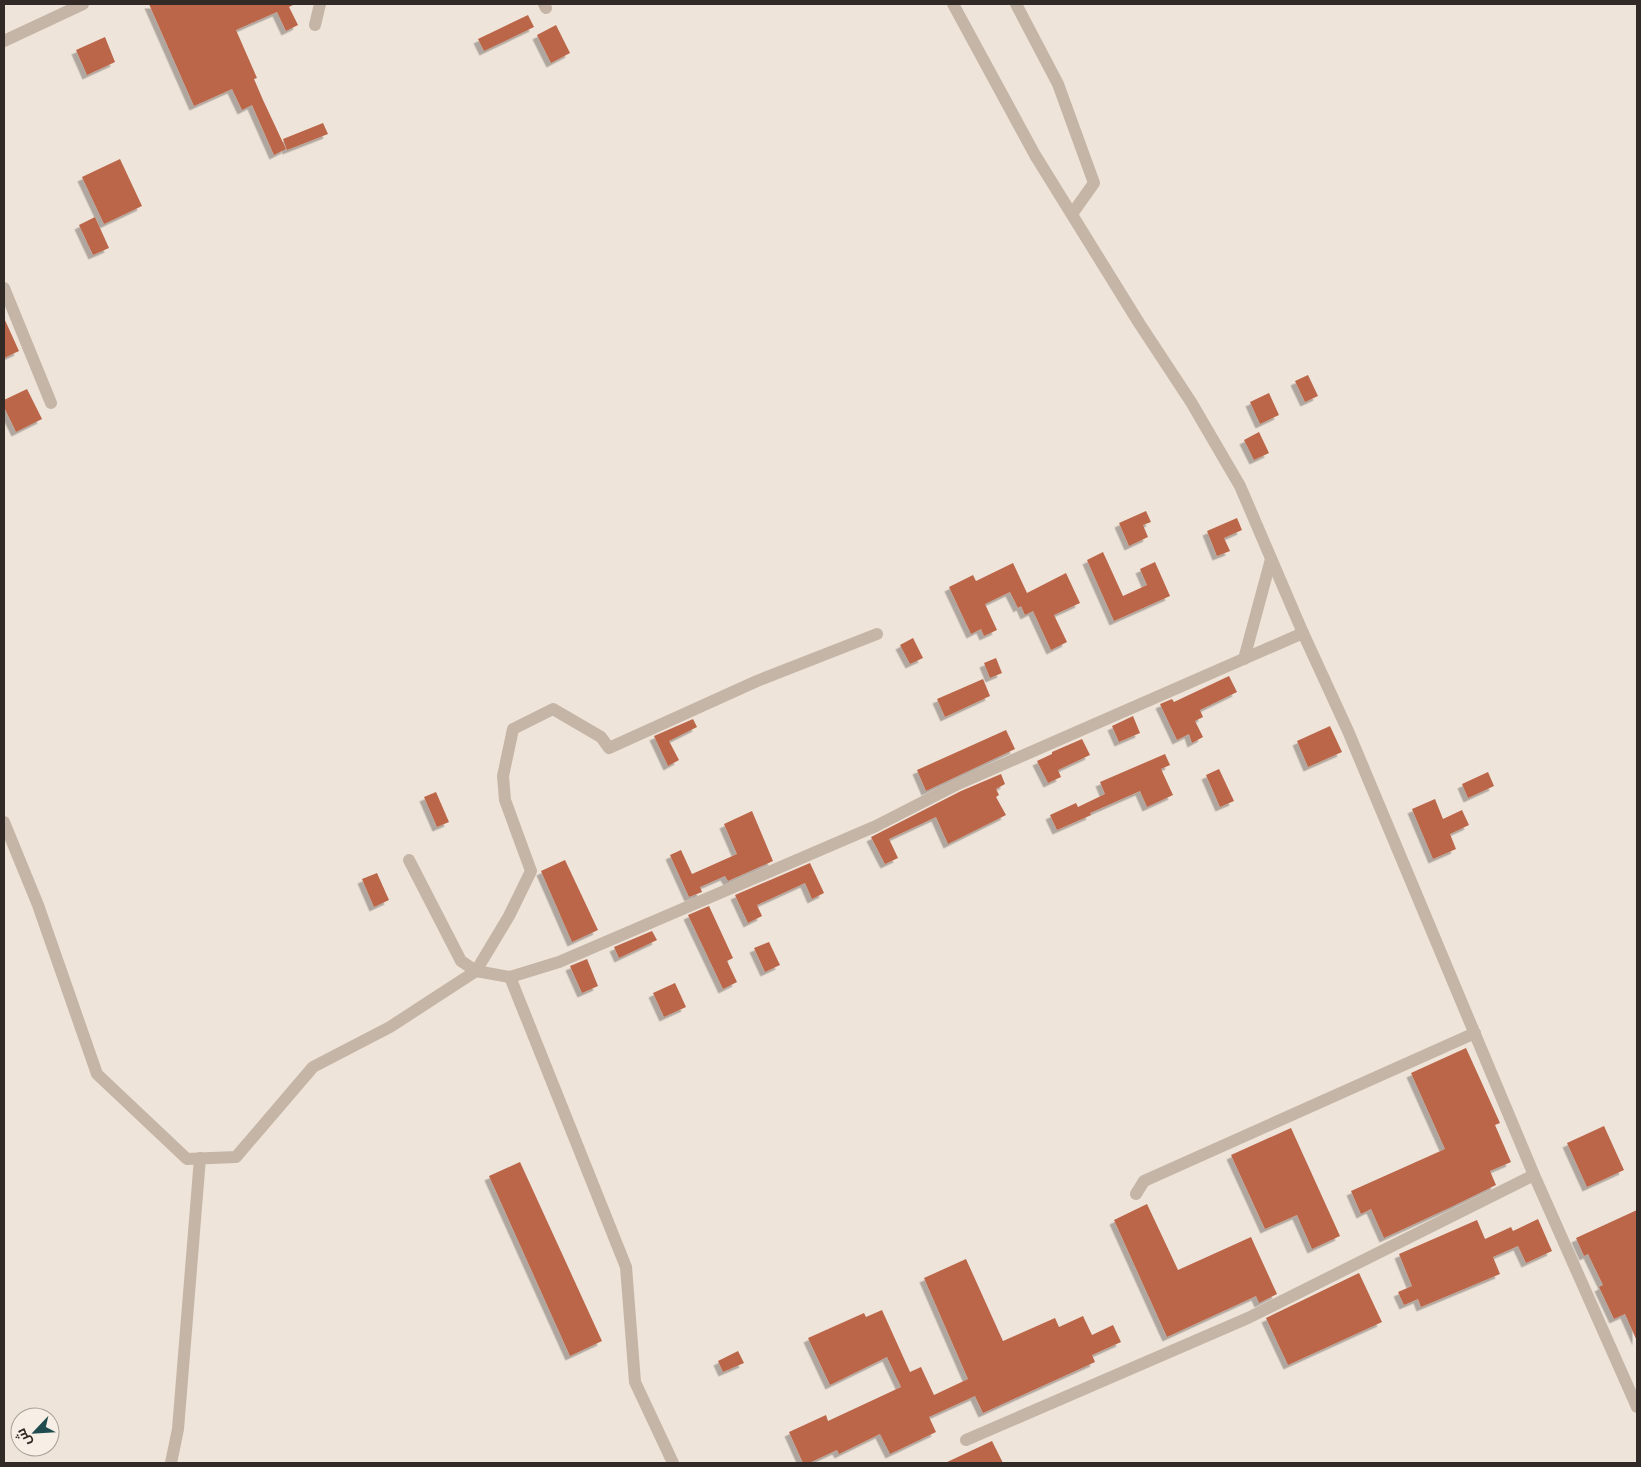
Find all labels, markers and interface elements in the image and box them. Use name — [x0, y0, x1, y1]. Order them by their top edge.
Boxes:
north arrow — [10, 1407, 60, 1457]
text: ش — [11, 1426, 35, 1449]

